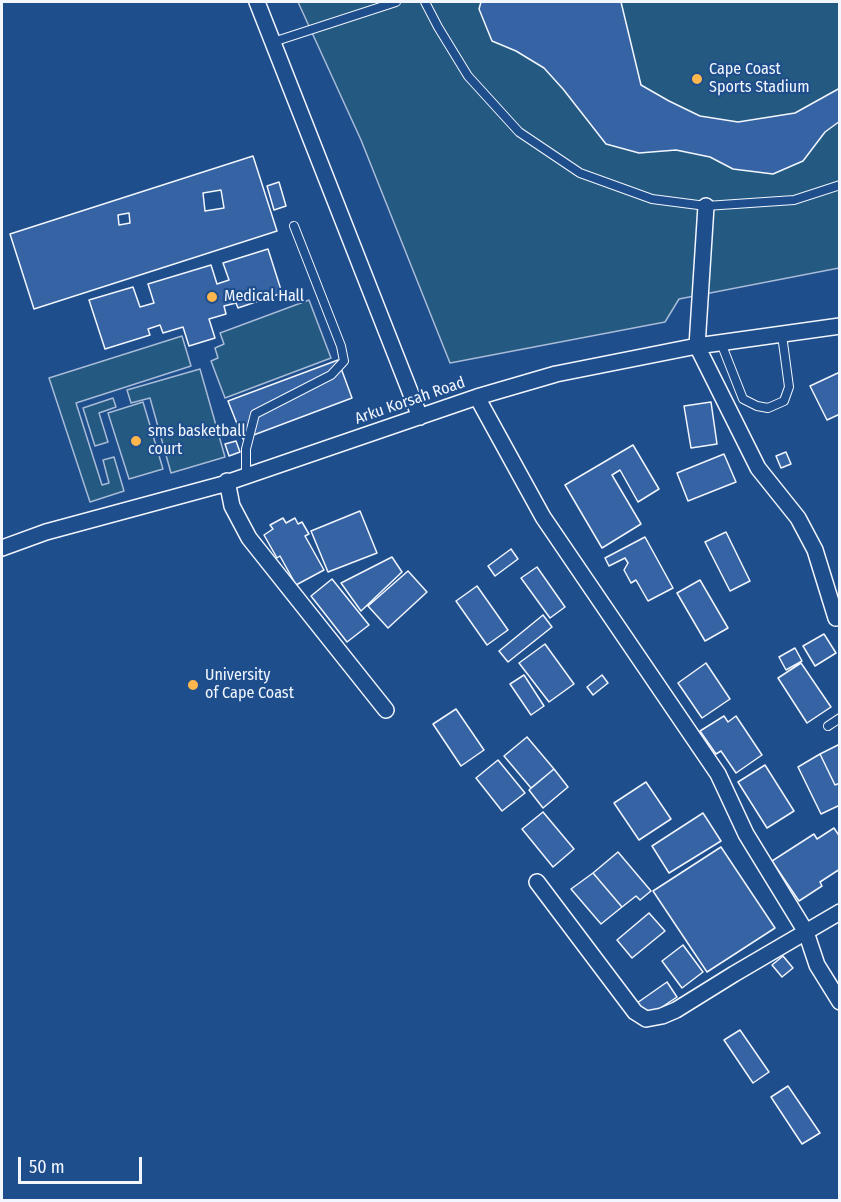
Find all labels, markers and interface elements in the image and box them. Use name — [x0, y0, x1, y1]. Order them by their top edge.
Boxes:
place label: Cape Coast Sports Stadium — [709, 60, 809, 98]
marker: Cape Coast Sports Stadium — [690, 72, 704, 86]
place label: Medical Hall — [224, 287, 304, 307]
marker: Medical Hall — [205, 290, 219, 304]
street label: Arku Korsah Road — [352, 373, 468, 429]
place label: sms basketball court — [148, 422, 246, 460]
marker: sms basketball court — [129, 434, 143, 448]
place label: University of Cape Coast — [205, 666, 294, 704]
marker: University of Cape Coast — [186, 678, 200, 692]
scale bar — [21, 1145, 146, 1183]
text: 50 m — [29, 1156, 65, 1178]

